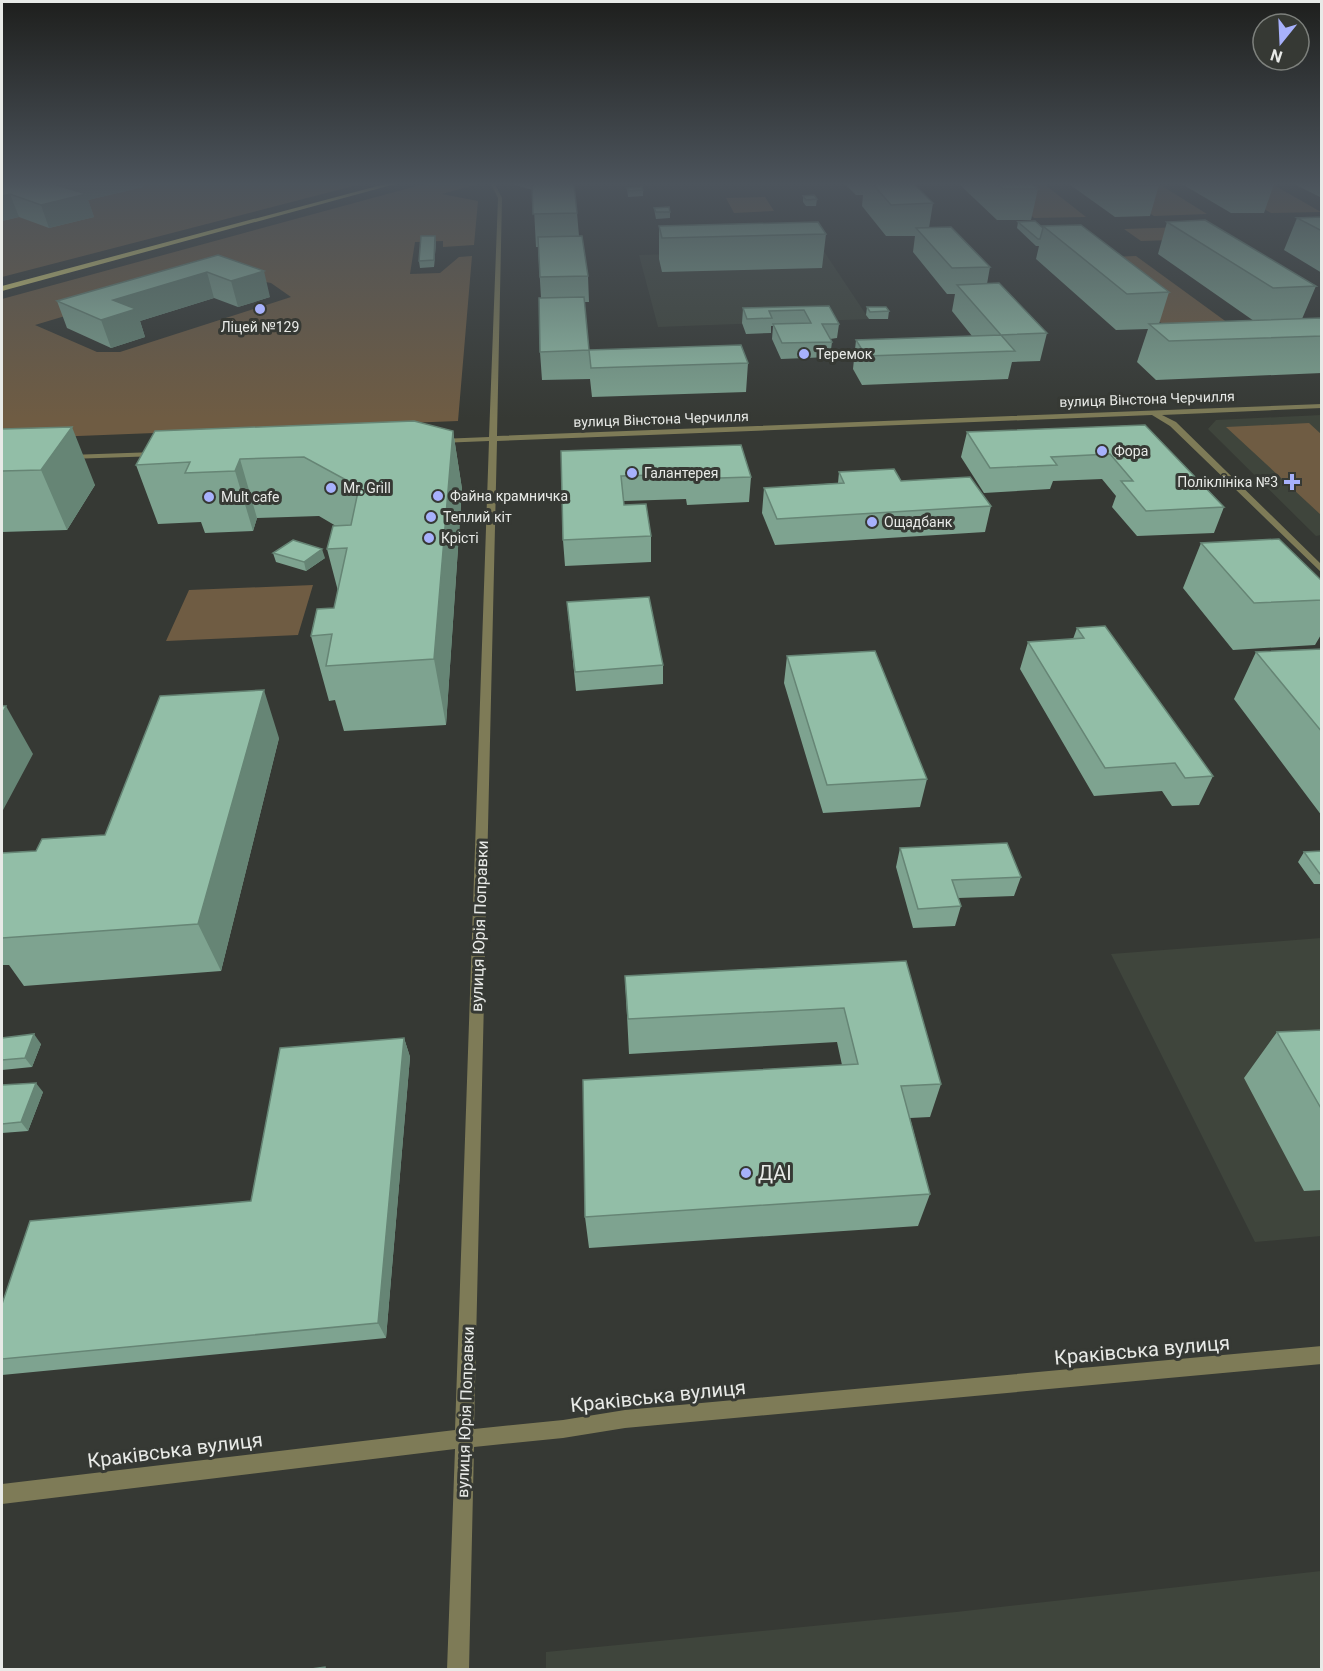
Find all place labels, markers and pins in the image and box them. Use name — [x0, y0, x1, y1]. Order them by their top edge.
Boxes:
marker: Ліцей №129 — [253, 302, 267, 316]
place label: Ліцей №129 — [221, 319, 299, 335]
place label: Теремок — [816, 346, 873, 362]
marker: Теремок — [797, 347, 811, 361]
place label: Фора — [1114, 443, 1148, 459]
marker: Фора — [1095, 444, 1109, 458]
place label: Галантерея — [644, 465, 718, 481]
marker: Галантерея — [625, 466, 639, 480]
marker: Поліклініка №3 — [1283, 473, 1301, 491]
place label: Поліклініка №3 — [1177, 474, 1278, 490]
place label: Mr. Grill — [343, 480, 391, 496]
marker: Mr. Grill — [324, 481, 338, 495]
place label: Файна крамничка — [450, 488, 568, 504]
place label: Mult cafe — [221, 489, 279, 505]
marker: Файна крамничка — [431, 489, 445, 503]
marker: Mult cafe — [202, 490, 216, 504]
place label: Теплий кіт — [443, 509, 512, 525]
marker: Теплий кіт — [424, 510, 438, 524]
place label: Ощадбанк — [884, 514, 953, 530]
marker: Ощадбанк — [865, 515, 879, 529]
place label: Крісті — [441, 530, 479, 546]
marker: Крісті — [422, 531, 436, 545]
place label: ДАІ — [758, 1161, 792, 1185]
marker: ДАІ — [739, 1166, 753, 1180]

